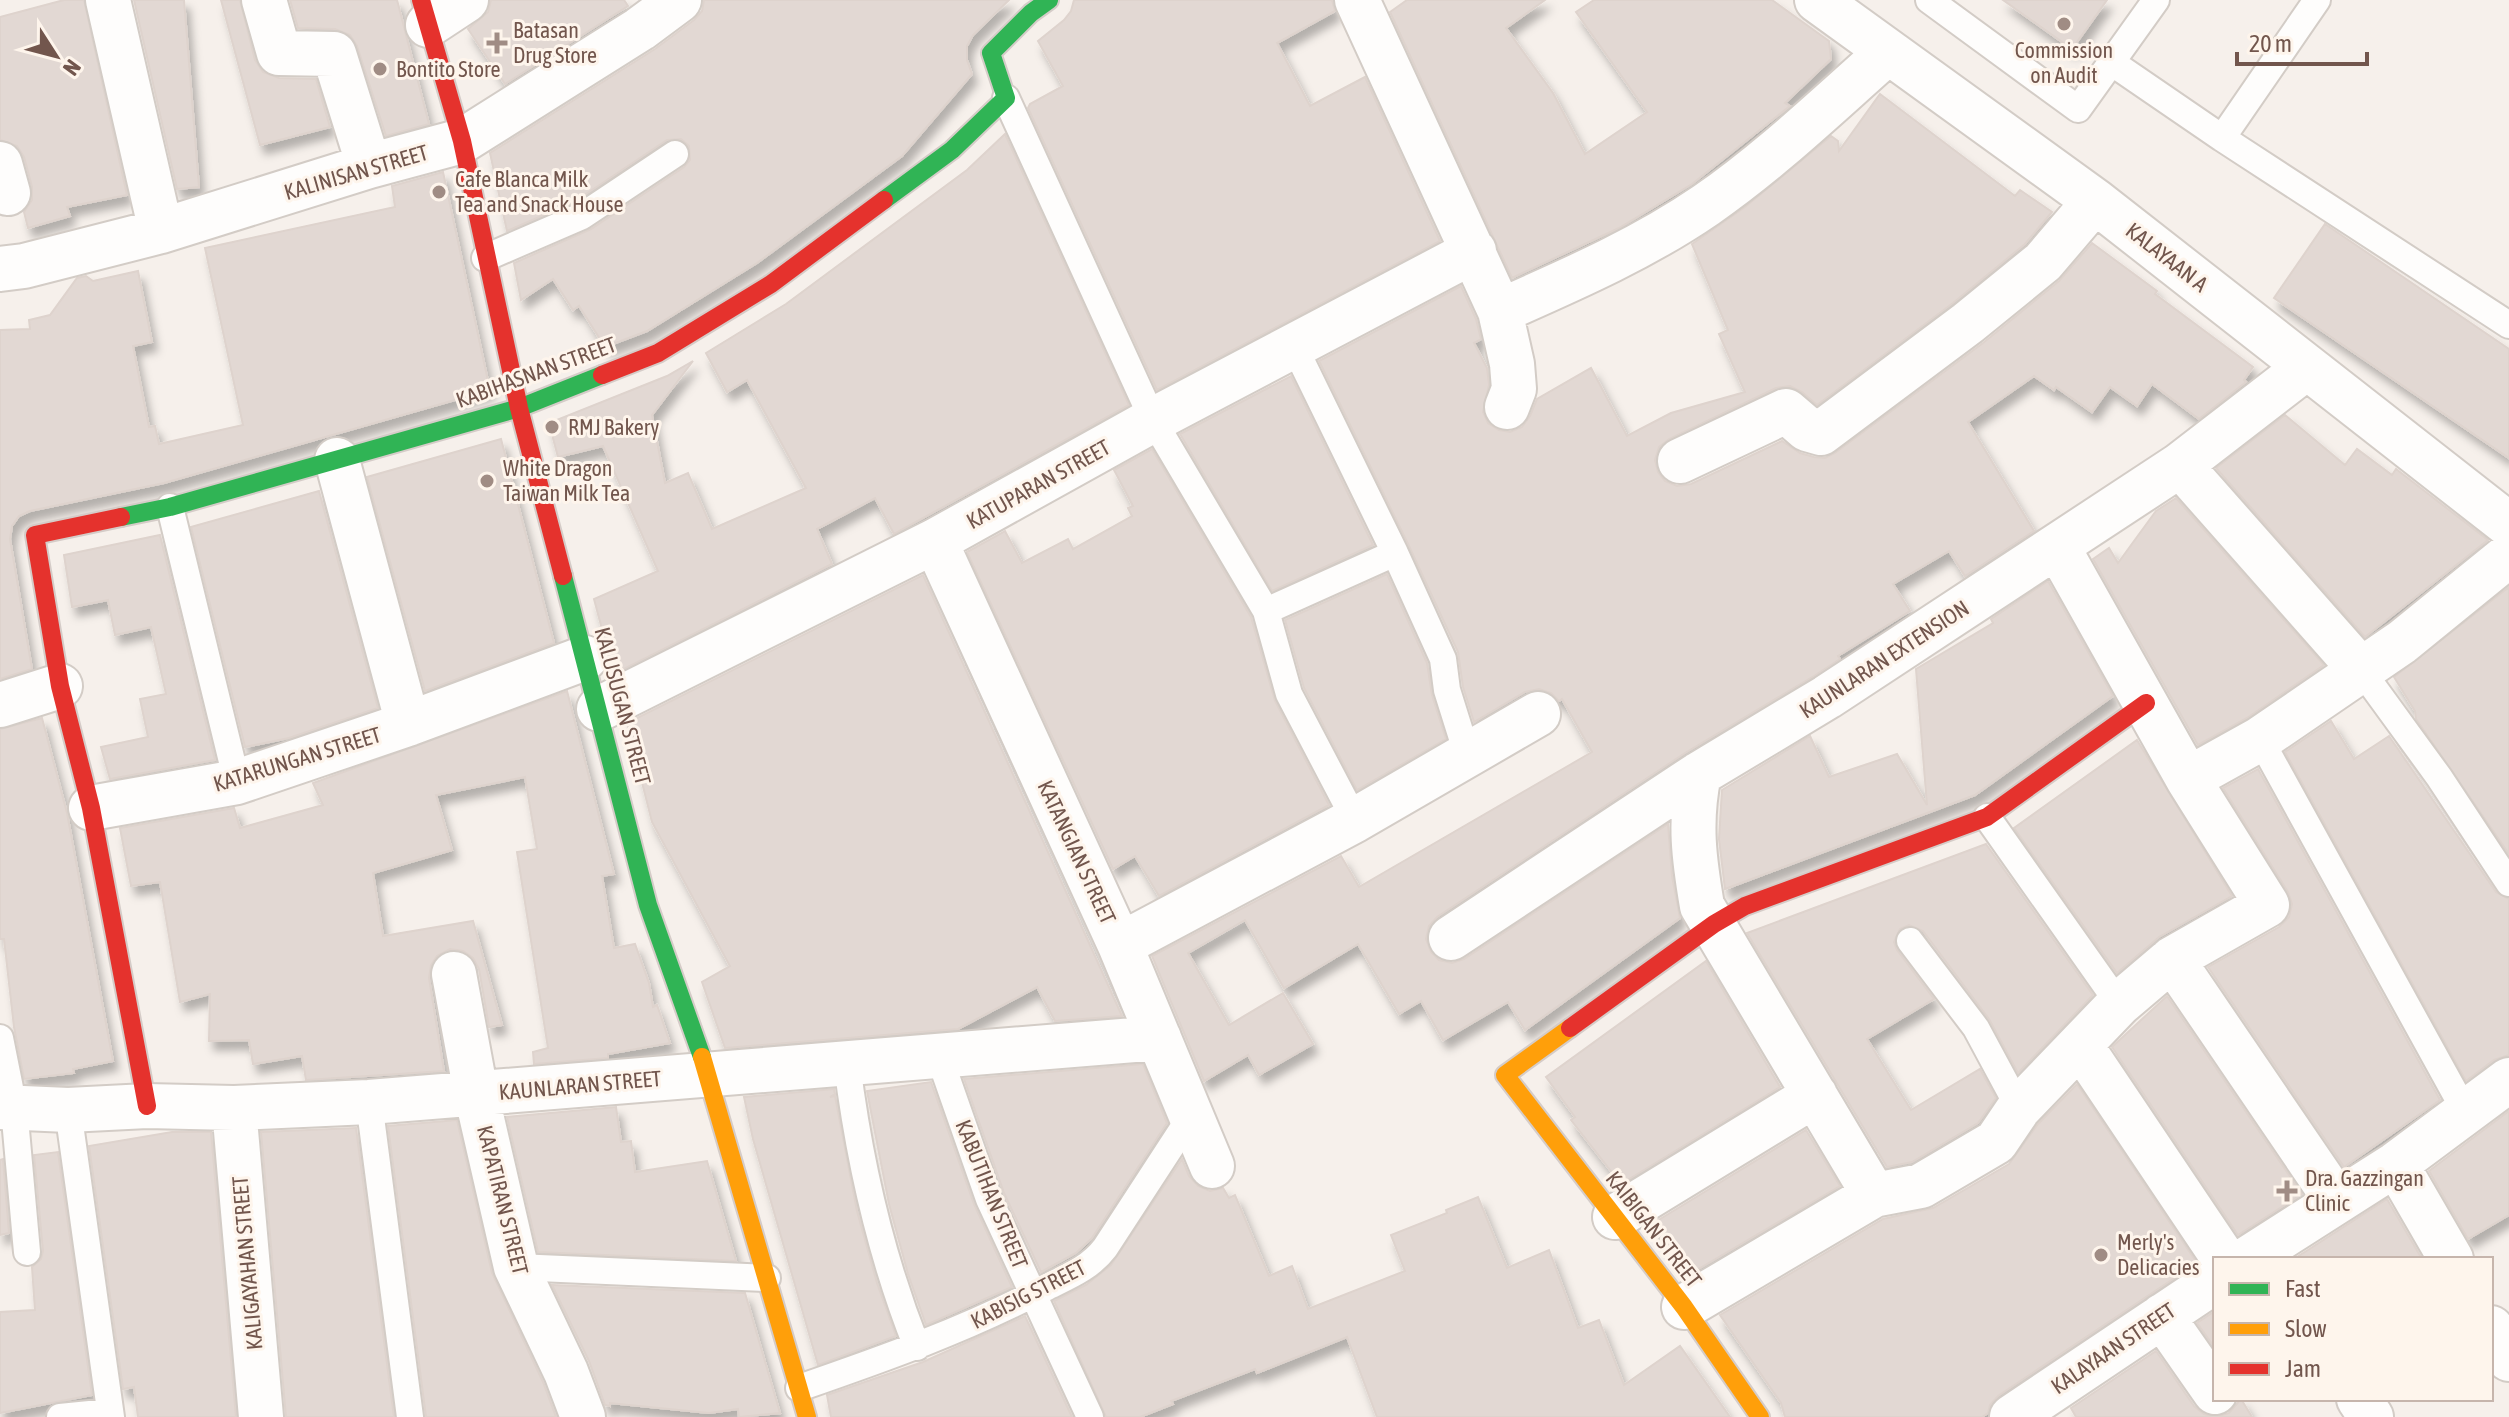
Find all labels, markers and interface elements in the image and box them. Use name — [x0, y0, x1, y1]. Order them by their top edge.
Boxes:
marker: Commission on Audit — [2055, 15, 2073, 33]
north arrow — [16, 16, 96, 96]
scale bar — [2237, 16, 2367, 66]
place label: Batasan Drug Store — [513, 17, 597, 68]
text: 20 m — [2249, 30, 2292, 57]
marker: Batasan Drug Store — [488, 34, 506, 52]
place label: Commission on Audit — [2015, 37, 2113, 88]
text: N — [58, 55, 87, 81]
place label: Bontito Store — [396, 56, 500, 82]
marker: Bontito Store — [371, 60, 389, 78]
street label: KALINISAN STREET — [281, 139, 431, 205]
place label: Cafe Blanca Milk Tea and Snack House — [455, 166, 623, 217]
marker: Cafe Blanca Milk Tea and Snack House — [430, 183, 448, 201]
street label: KALAYAAN A — [2121, 217, 2213, 297]
street label: KABIHASNAN STREET — [452, 331, 620, 413]
place label: RMJ Bakery — [568, 414, 659, 440]
marker: RMJ Bakery — [543, 418, 561, 436]
street label: KATUPARAN STREET — [962, 434, 1115, 534]
place label: White Dragon Taiwan Milk Tea — [503, 455, 630, 506]
marker: White Dragon Taiwan Milk Tea — [478, 472, 496, 490]
street label: KAUNLARAN EXTENSION — [1794, 595, 1974, 723]
street label: KALUSUGAN STREET — [589, 624, 657, 788]
street label: KATARUNGAN STREET — [210, 721, 384, 797]
street label: KATANGIAN STREET — [1032, 776, 1122, 928]
street label: KAUNLARAN STREET — [498, 1065, 663, 1105]
street label: KABUTIHAN STREET — [950, 1116, 1034, 1272]
street label: KAPATIRAN STREET — [472, 1123, 534, 1278]
place label: Dra. Gazzingan Clinic — [2305, 1165, 2424, 1216]
street label: KAIBIGAN STREET — [1601, 1166, 1708, 1292]
street label: KALIGAYAHAN STREET — [226, 1175, 268, 1351]
marker: Dra. Gazzingan Clinic — [2276, 1180, 2298, 1202]
place label: Merly's Delicacies — [2117, 1229, 2200, 1280]
marker: Merly's Delicacies — [2092, 1246, 2110, 1264]
street label: KABISIG STREET — [966, 1254, 1090, 1334]
legend — [2213, 1257, 2493, 1401]
text: Fast — [2285, 1275, 2321, 1302]
street label: KALAYAAN STREET — [2046, 1297, 2180, 1399]
text: Slow — [2285, 1315, 2327, 1342]
text: Jam — [2285, 1355, 2321, 1382]

